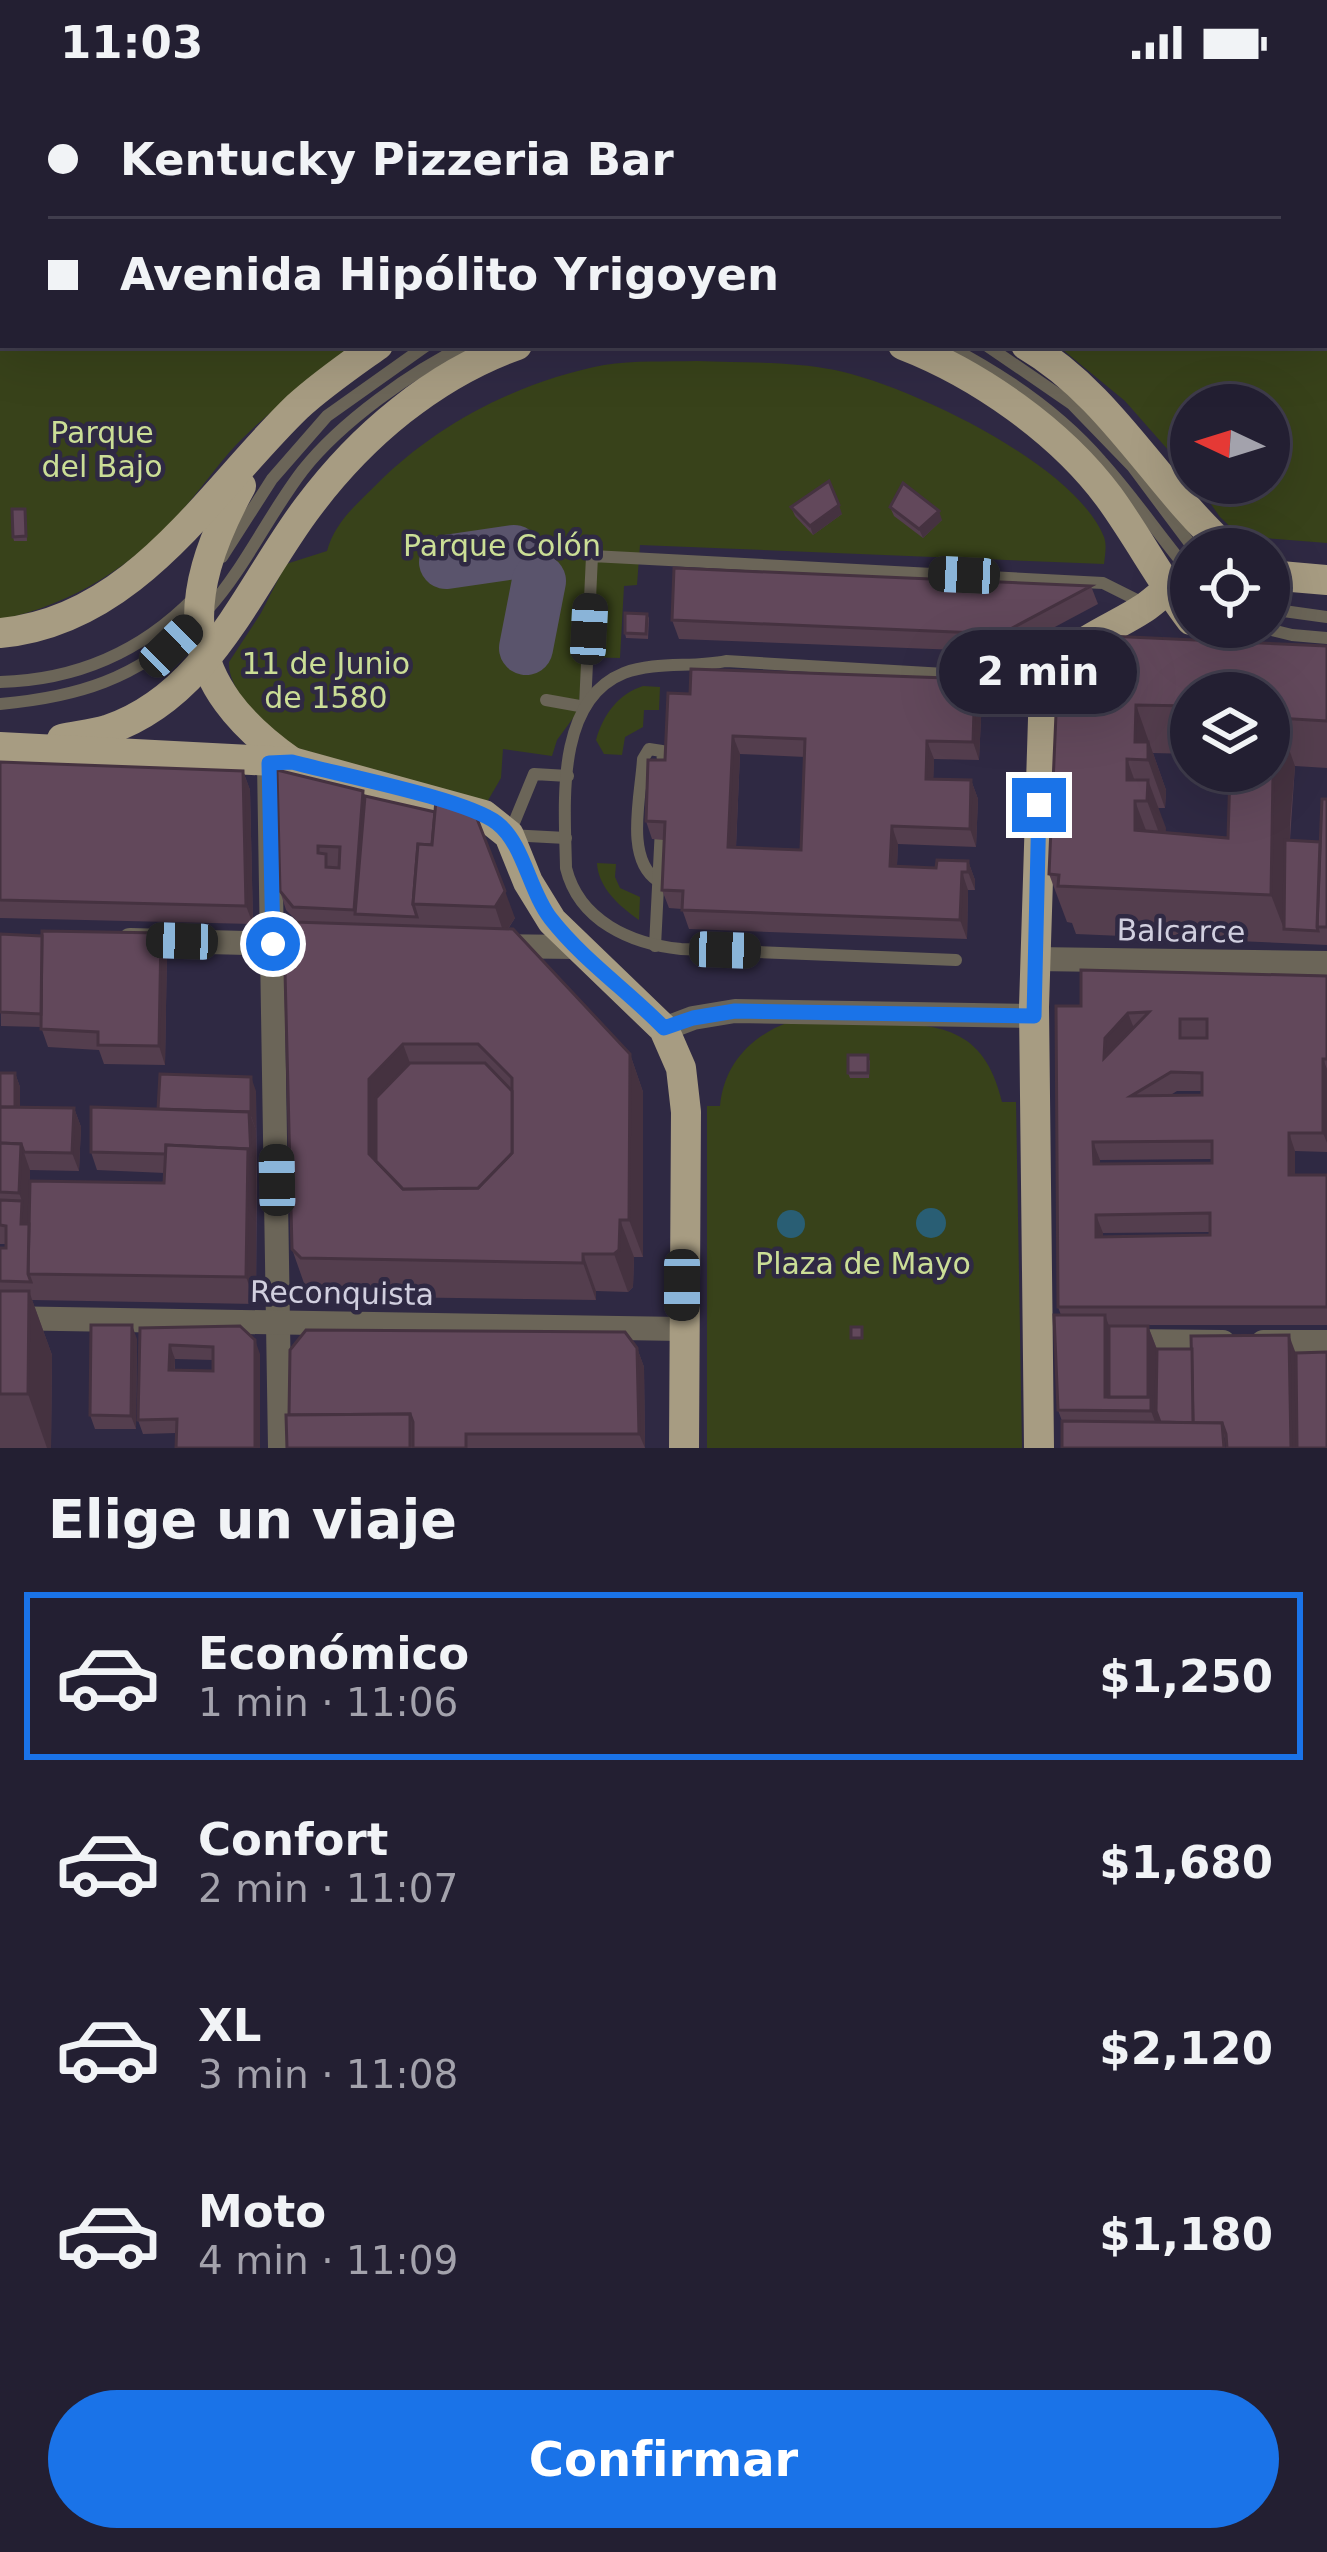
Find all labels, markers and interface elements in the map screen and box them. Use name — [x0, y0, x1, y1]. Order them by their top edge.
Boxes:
text: 11:03 — [60, 16, 203, 69]
text: Kentucky Pizzeria Bar — [120, 133, 674, 186]
text: Avenida Hipólito Yrigoyen — [120, 248, 779, 301]
north arrow — [1170, 384, 1290, 504]
map controls — [1170, 384, 1290, 792]
park label: Parque del Bajo — [41, 415, 163, 484]
park label: Parque Colón — [403, 528, 601, 563]
button: locate — [1170, 528, 1290, 648]
car — [927, 555, 1001, 595]
car — [569, 592, 609, 666]
car — [133, 608, 209, 684]
callout: 2 min — [940, 631, 1138, 715]
park label: 11 de Junio de 1580 — [242, 646, 410, 715]
text: 2 min — [977, 649, 1099, 694]
button: layers — [1170, 672, 1290, 792]
route end — [1012, 778, 1066, 832]
street label: Balcarce — [1116, 912, 1246, 950]
route start — [246, 917, 300, 971]
car — [145, 922, 219, 960]
car — [688, 931, 762, 969]
car — [258, 1144, 296, 1216]
park label: Plaza de Mayo — [755, 1246, 971, 1281]
car — [664, 1249, 700, 1321]
street label: Reconquista — [250, 1274, 434, 1312]
text: Elige un viaje — [48, 1488, 457, 1551]
icon: car — [54, 1622, 162, 1730]
text: Económico — [198, 1627, 469, 1680]
text: $1,250 — [1099, 1650, 1273, 1703]
text: 1 min · 11:06 — [198, 1680, 458, 1725]
icon: car — [54, 1808, 162, 1916]
text: Confort — [198, 1813, 388, 1866]
text: $1,680 — [1099, 1836, 1273, 1889]
text: 2 min · 11:07 — [198, 1866, 458, 1911]
icon: car — [54, 1994, 162, 2102]
text: XL — [198, 1999, 261, 2052]
text: $2,120 — [1099, 2022, 1273, 2075]
text: 3 min · 11:08 — [198, 2052, 458, 2097]
icon: car — [54, 2180, 162, 2288]
text: Moto — [198, 2185, 326, 2238]
text: $1,180 — [1099, 2208, 1273, 2261]
text: 4 min · 11:09 — [198, 2238, 458, 2283]
button: Confirmar — [48, 2390, 1279, 2528]

